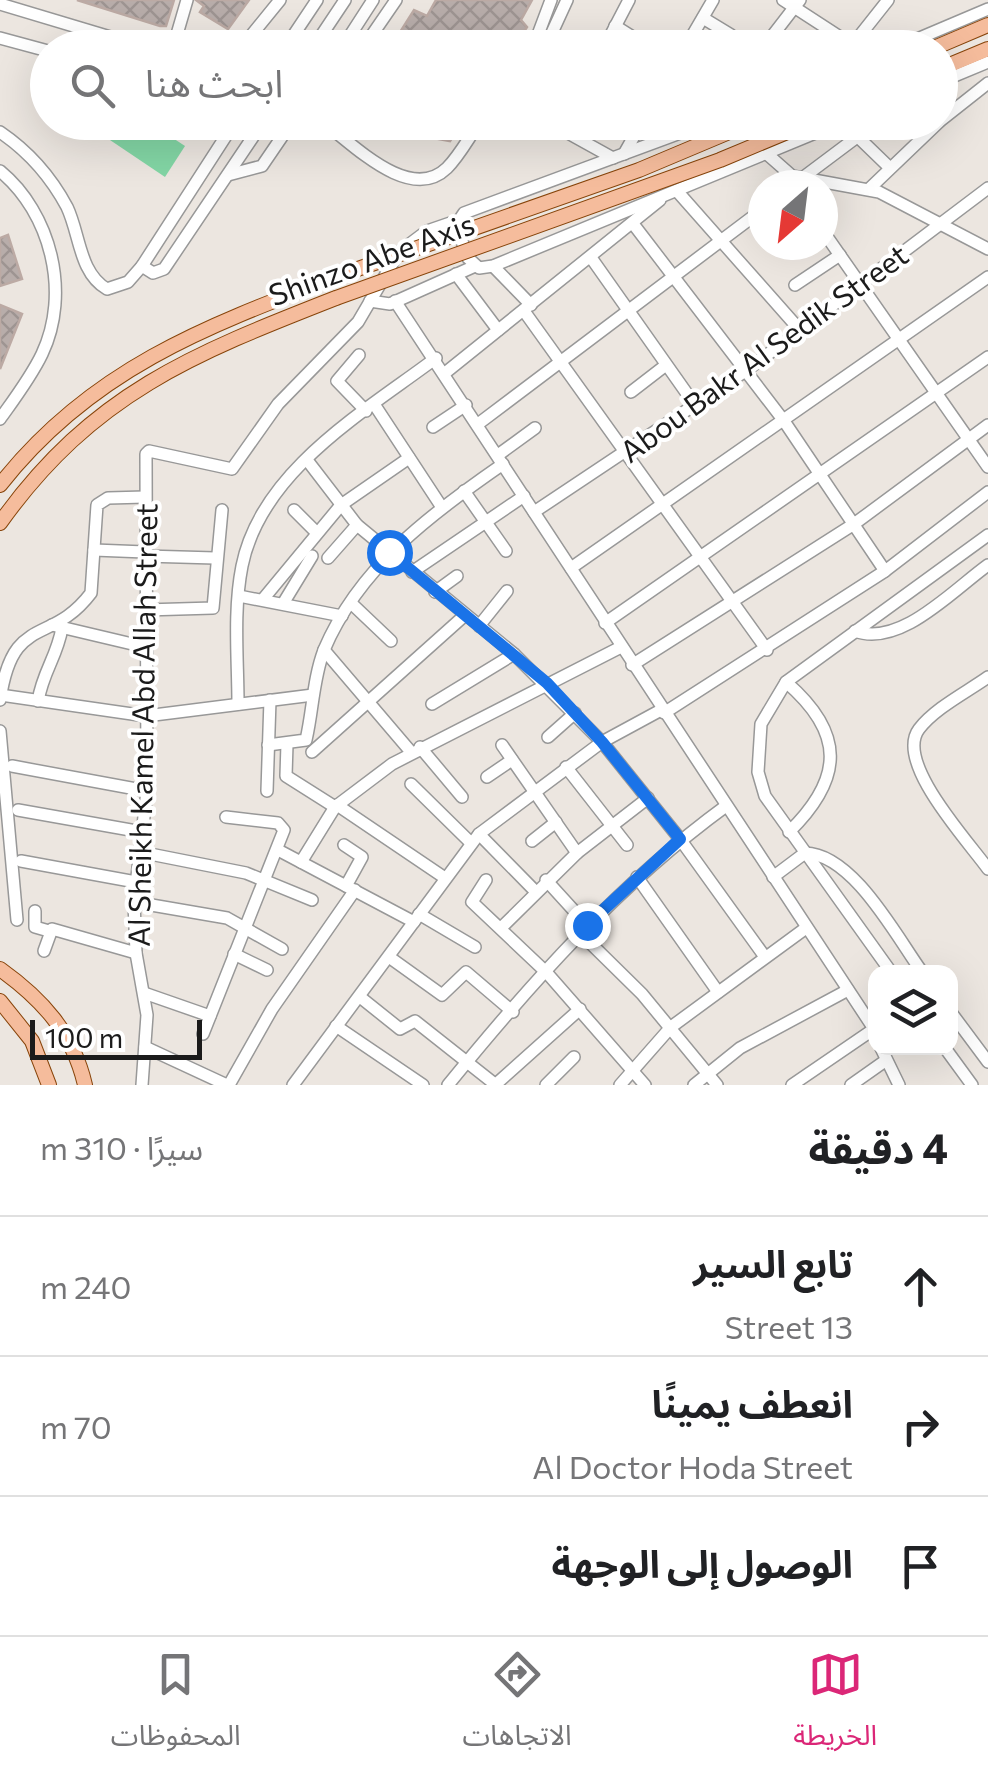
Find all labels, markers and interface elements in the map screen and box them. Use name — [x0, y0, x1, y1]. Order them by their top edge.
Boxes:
search box — [30, 30, 958, 140]
icon: search — [65, 58, 120, 113]
text: ابحث هنا — [145, 58, 283, 105]
north arrow — [748, 170, 838, 260]
street label: Shinzo Abe Axis — [263, 204, 479, 312]
street label: Abou Bakr Al Sedik Street — [612, 235, 914, 469]
street label: Al Sheikh Kamel Abd Allah Street — [119, 503, 163, 947]
route start — [367, 530, 413, 576]
route end — [565, 903, 611, 949]
map controls — [868, 965, 958, 1055]
button: layers — [868, 965, 958, 1055]
scale bar — [30, 1015, 202, 1060]
text: 100 m — [45, 1020, 123, 1054]
text: 4 دقيقة — [809, 1121, 948, 1173]
text: سيرًا · 310 m — [40, 1127, 203, 1167]
text: تابع السير — [693, 1239, 853, 1286]
icon: ahead — [893, 1259, 948, 1314]
text: 240 m — [40, 1266, 131, 1306]
text: Street 13 — [724, 1306, 853, 1346]
text: انعطف يمينًا — [651, 1379, 853, 1426]
icon: right — [893, 1399, 948, 1454]
text: 70 m — [40, 1406, 112, 1446]
text: Al Doctor Hoda Street — [532, 1446, 853, 1486]
text: الوصول إلى الوجهة — [552, 1539, 853, 1586]
icon: arrive — [893, 1539, 948, 1594]
tab: المحفوظات — [111, 1647, 241, 1766]
tab: الاتجاهات — [462, 1647, 572, 1766]
tab: الخريطة — [793, 1647, 877, 1766]

